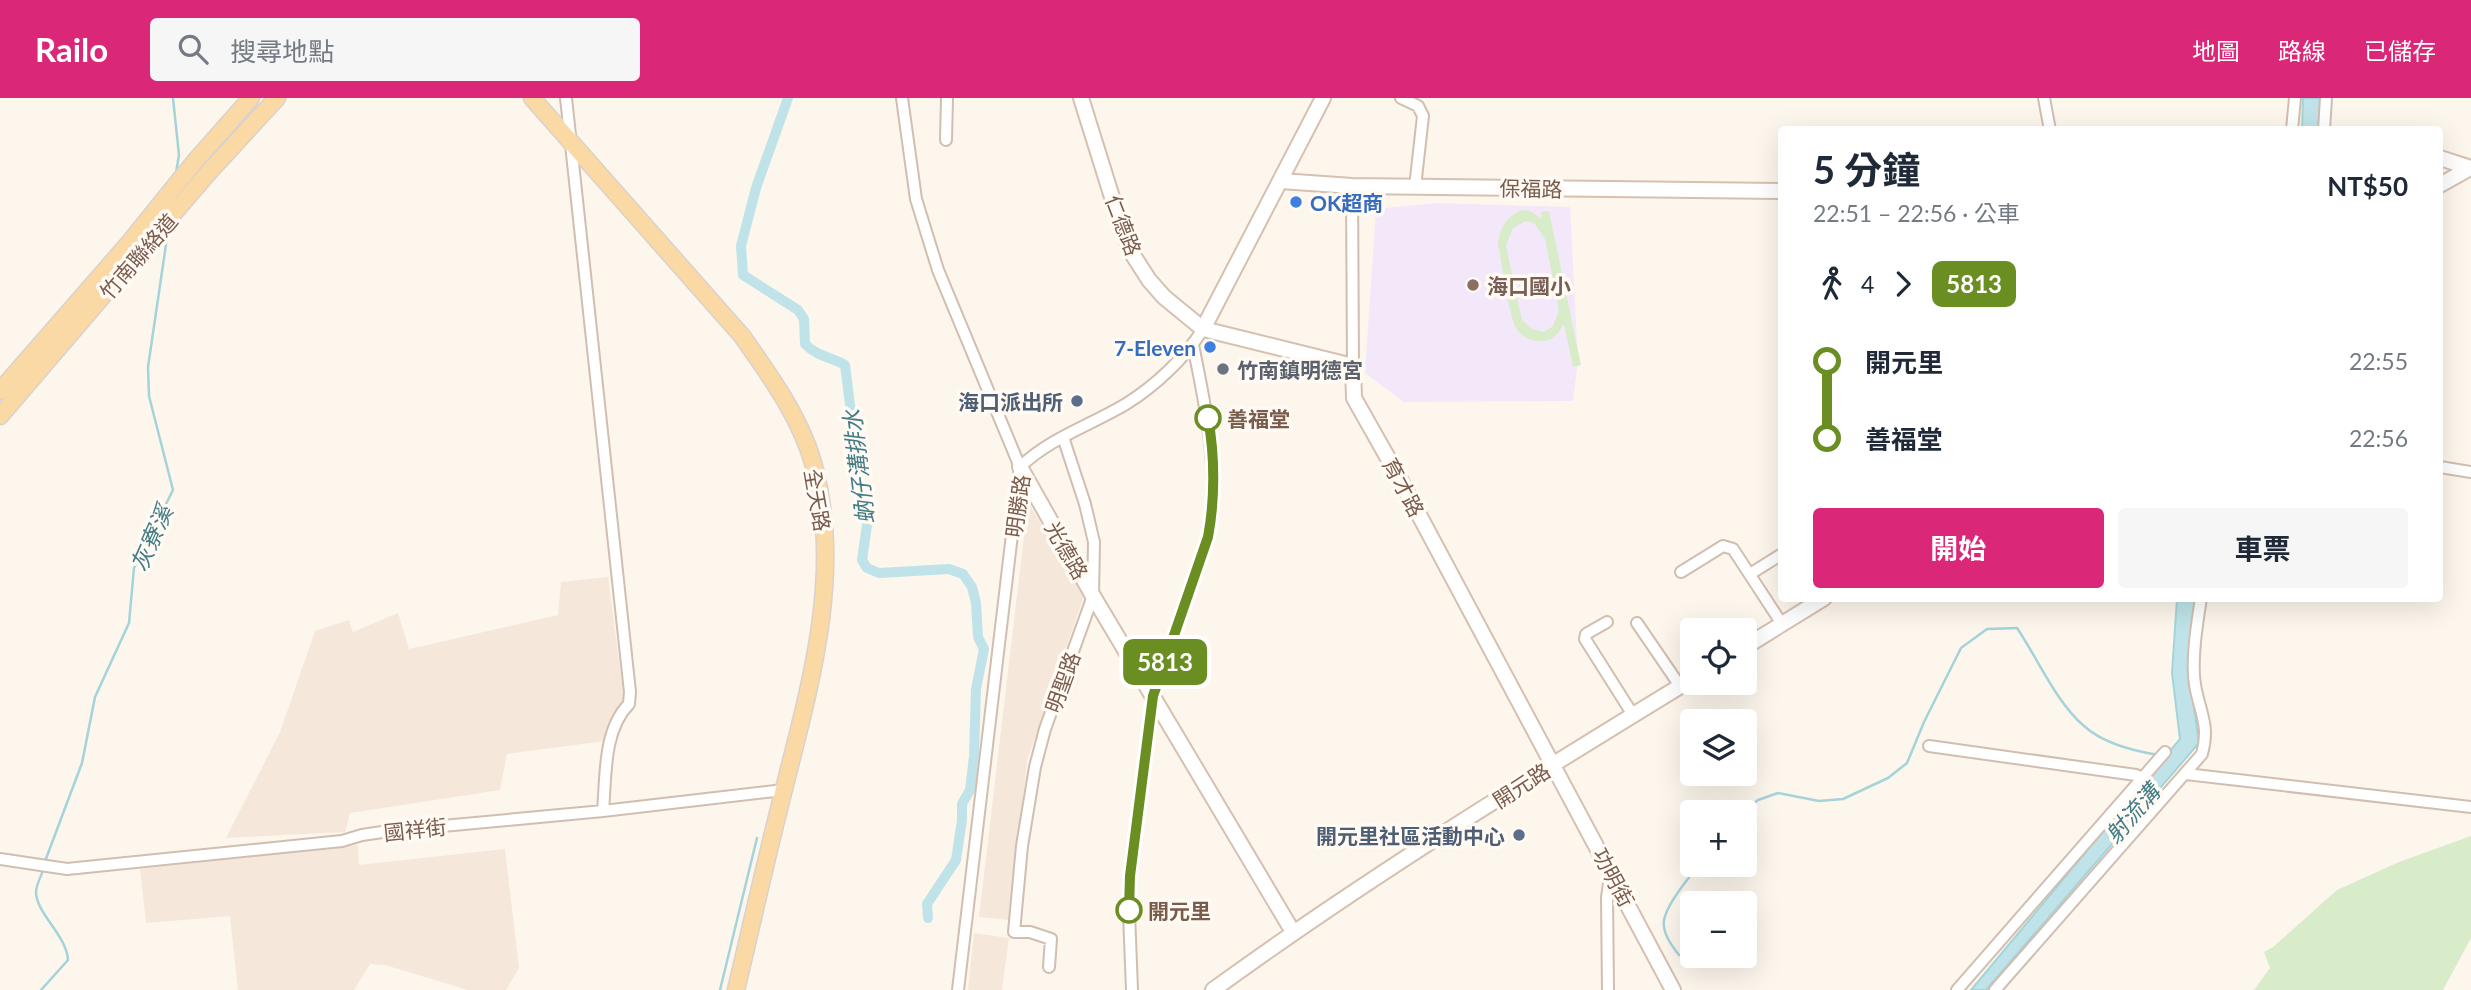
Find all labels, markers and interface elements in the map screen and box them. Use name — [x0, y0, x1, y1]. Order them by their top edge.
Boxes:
search box — [150, 18, 640, 81]
text: Railo — [35, 29, 108, 69]
icon: search — [174, 30, 212, 68]
text: 搜尋地點 — [230, 35, 334, 67]
text: 地圖 — [2192, 36, 2240, 65]
text: 路線 — [2278, 36, 2326, 65]
text: 已儲存 — [2364, 36, 2436, 65]
text: 5 分鐘 — [1813, 146, 1920, 192]
text: NT$50 — [2327, 170, 2408, 202]
street label: 保福路 — [1499, 175, 1563, 201]
place label: OK超商 — [1310, 190, 1383, 215]
street label: 仁德路 — [1101, 191, 1147, 259]
marker: OK超商 — [1288, 194, 1304, 210]
text: 22:51 – 22:56 · 公車 — [1813, 199, 2020, 227]
street label: 竹南聯絡道 — [94, 208, 182, 304]
icon: walk — [1813, 265, 1851, 303]
icon: forward — [1884, 265, 1922, 303]
text: 5813 — [1946, 269, 2002, 298]
text: 4 — [1861, 270, 1874, 298]
place label: 海口國小 — [1487, 273, 1571, 298]
marker: 海口國小 — [1465, 277, 1481, 293]
place label: 7-Eleven — [1114, 335, 1196, 360]
marker: 7-Eleven — [1202, 339, 1218, 355]
text: 開元里 — [1865, 346, 1943, 378]
text: 22:55 — [2349, 347, 2408, 375]
place label: 竹南鎮明德宮 — [1237, 357, 1363, 382]
marker: 竹南鎮明德宮 — [1215, 361, 1231, 377]
place label: 海口派出所 — [958, 389, 1063, 414]
marker: 海口派出所 — [1069, 393, 1085, 409]
marker: 善福堂 — [1195, 405, 1221, 431]
place label: 善福堂 — [1227, 406, 1290, 431]
water label: 蚋仔溝排水 — [837, 407, 879, 526]
text: 善福堂 — [1865, 423, 1943, 455]
text: 22:56 — [2349, 424, 2408, 452]
street label: 育才路 — [1378, 453, 1430, 521]
street label: 全天路 — [800, 467, 836, 533]
street label: 明勝路 — [1000, 473, 1034, 539]
water label: 灰寮溪 — [124, 498, 179, 575]
button: 開始 — [1813, 508, 2104, 588]
button: 車票 — [2118, 508, 2408, 588]
street label: 光德路 — [1040, 516, 1094, 584]
map controls — [1680, 618, 1757, 968]
button: locate — [1680, 618, 1757, 695]
line badge: 5813 — [1116, 639, 1214, 685]
text: 5813 — [1137, 647, 1193, 676]
street label: 明聖路 — [1039, 648, 1085, 716]
button: layers — [1680, 709, 1757, 786]
street label: 開元路 — [1488, 757, 1554, 813]
water label: 射流溝 — [2099, 776, 2167, 848]
button: + — [1680, 800, 1757, 877]
street label: 國祥街 — [382, 813, 448, 845]
place label: 開元里社區活動中心 — [1316, 823, 1505, 848]
marker: 開元里社區活動中心 — [1511, 827, 1527, 843]
street label: 功明街 — [1588, 843, 1640, 911]
button: − — [1680, 891, 1757, 968]
marker: 開元里 — [1116, 897, 1142, 923]
place label: 開元里 — [1148, 898, 1211, 923]

